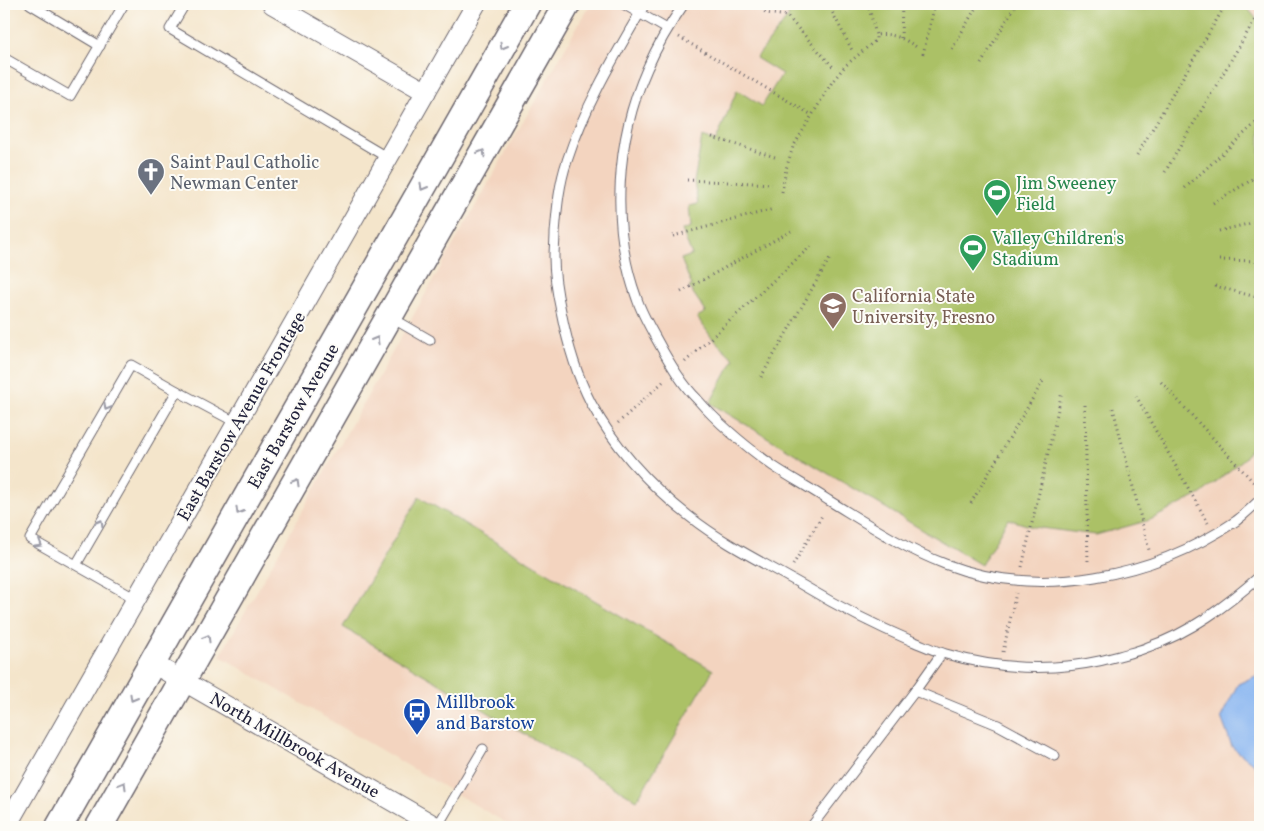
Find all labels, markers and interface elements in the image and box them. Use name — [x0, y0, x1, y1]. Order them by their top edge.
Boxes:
one-way arrow — [499, 41, 509, 50]
one-way arrow — [476, 150, 486, 159]
place label: Saint Paul Catholic Newman Center — [170, 151, 319, 197]
church icon: Saint Paul Catholic Newman Center — [136, 157, 166, 196]
place label: Jim Sweeney Field — [1016, 172, 1117, 218]
sports icon: Jim Sweeney Field — [982, 178, 1012, 217]
one-way arrow — [419, 182, 429, 191]
place label: Valley Children's Stadium — [992, 227, 1124, 273]
sports icon: Valley Children's Stadium — [958, 233, 988, 272]
place label: California State University, Fresno — [852, 285, 995, 331]
school or university icon: California State University, Fresno — [818, 291, 848, 330]
street label: East Barstow Avenue Frontage — [172, 307, 310, 525]
one-way arrow — [370, 337, 380, 346]
street label: East Barstow Avenue — [242, 339, 344, 493]
one-way arrow — [103, 402, 113, 411]
one-way arrow — [289, 478, 299, 487]
one-way arrow — [235, 506, 245, 515]
one-way arrow — [94, 519, 104, 528]
one-way arrow — [34, 537, 43, 547]
one-way arrow — [200, 634, 210, 643]
street label: North Millbrook Avenue — [205, 687, 384, 805]
place label: Millbrook and Barstow — [436, 691, 534, 737]
one-way arrow — [129, 693, 139, 702]
bus stop icon: Millbrook and Barstow — [402, 697, 432, 736]
one-way arrow — [116, 781, 126, 790]

